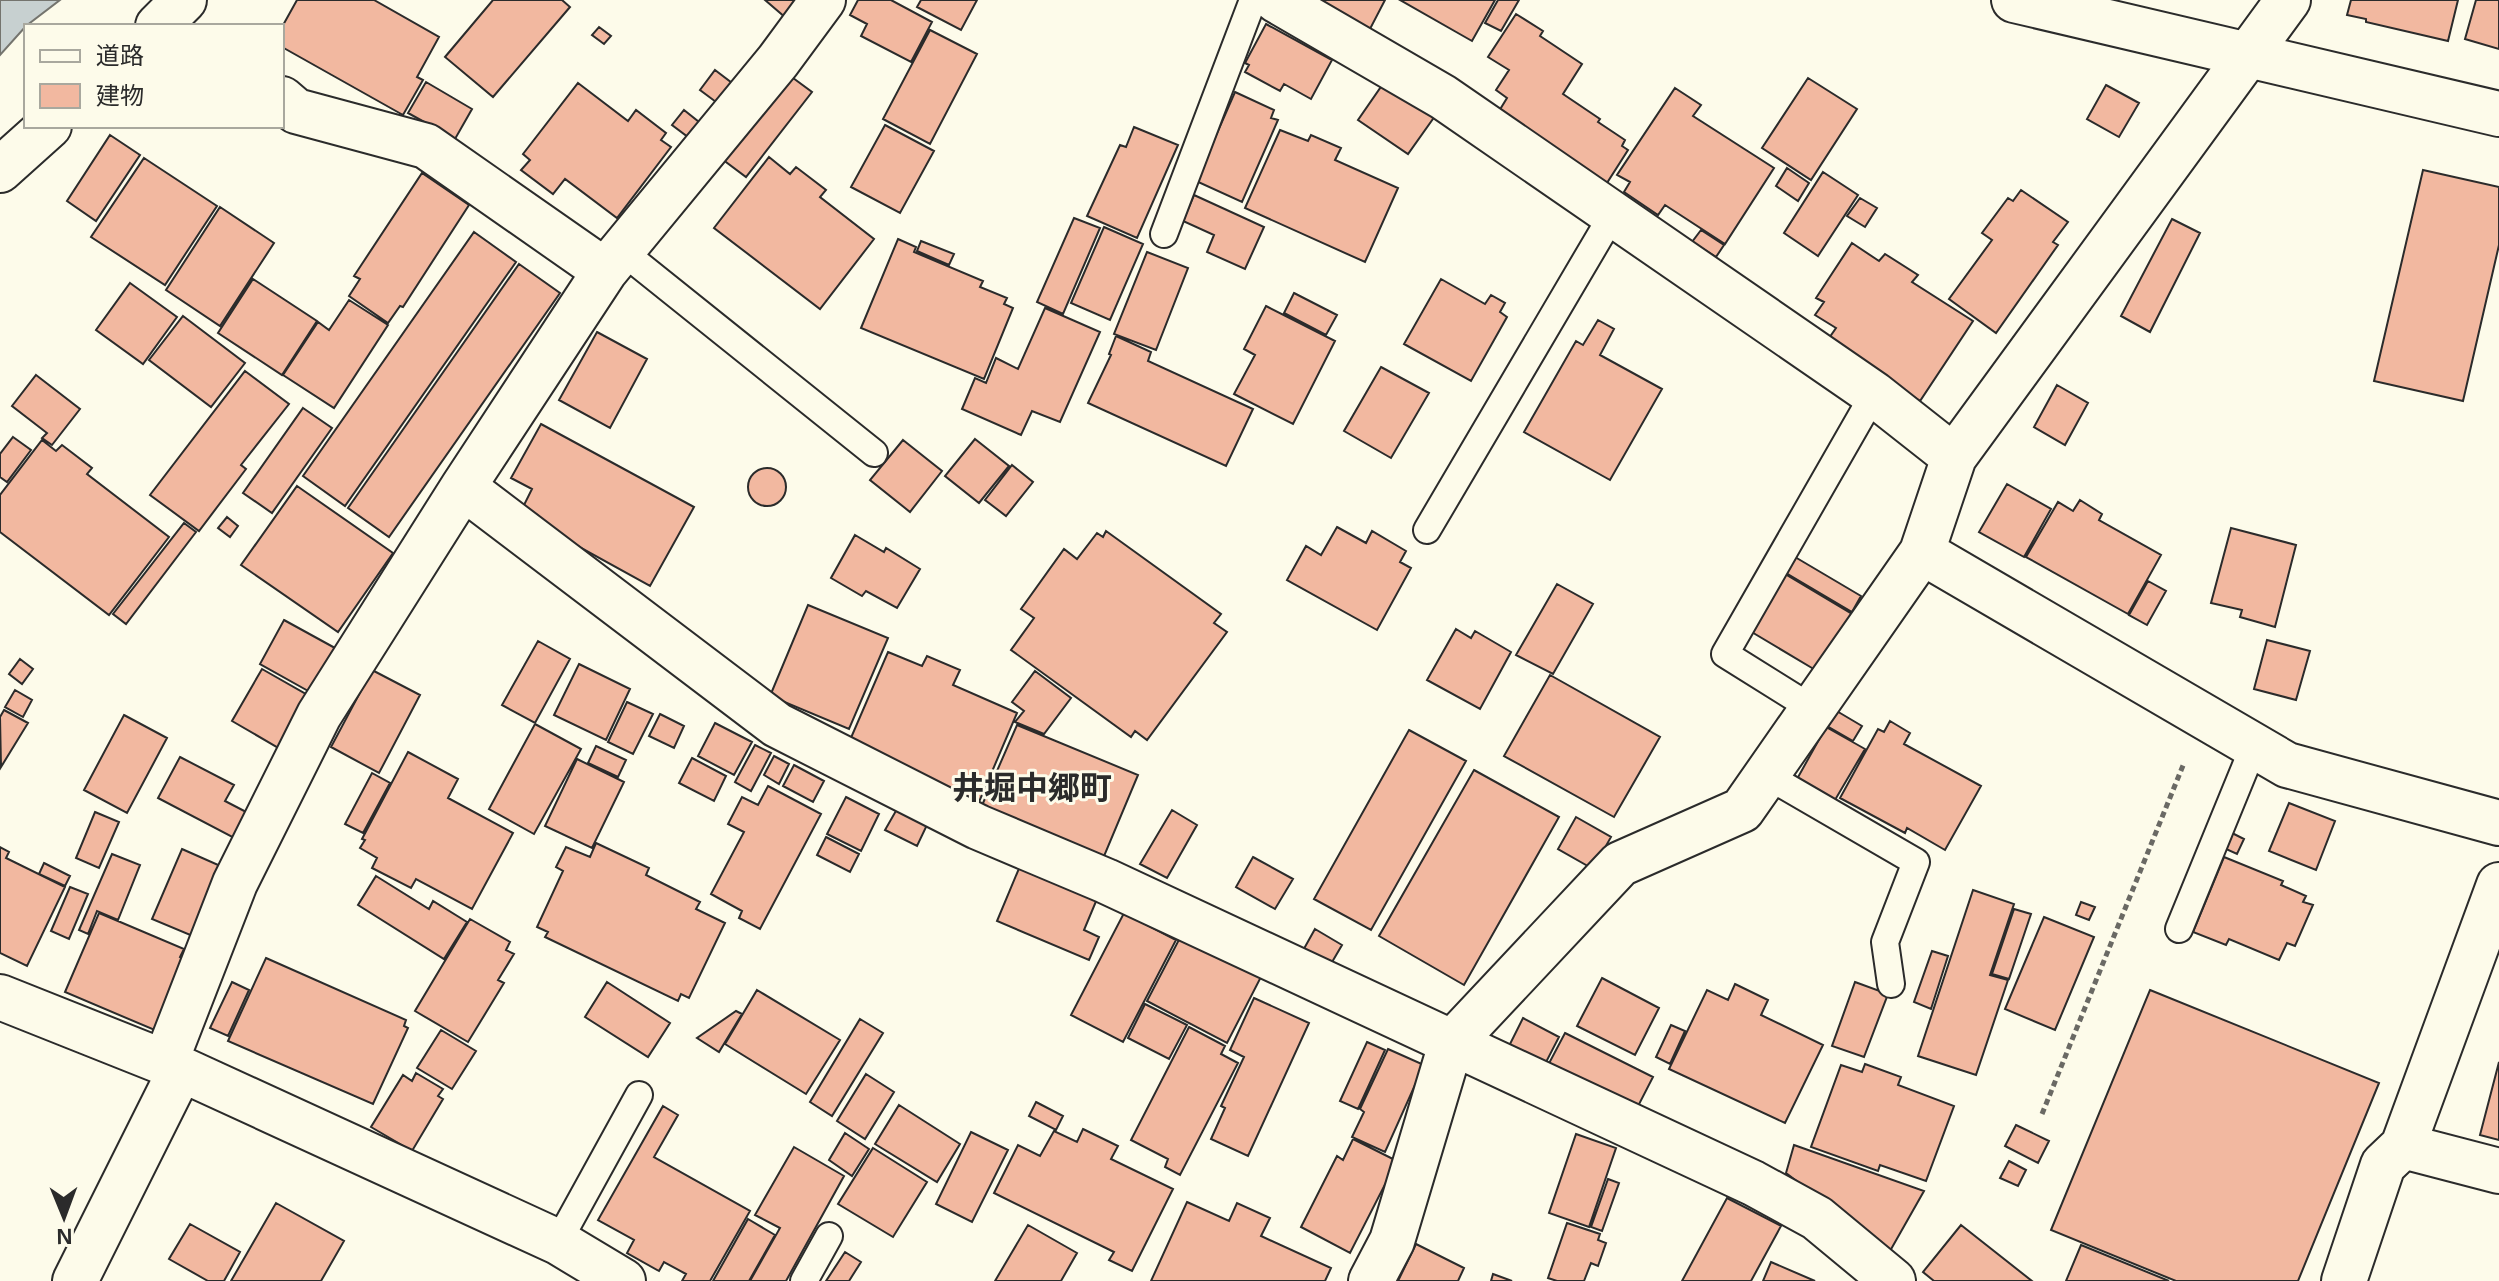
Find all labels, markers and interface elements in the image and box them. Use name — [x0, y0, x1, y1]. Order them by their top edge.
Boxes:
legend — [24, 24, 284, 128]
text: 道路 — [96, 42, 144, 69]
text: 建物 — [96, 82, 144, 109]
district label: 井堀中郷町 — [952, 770, 1112, 806]
north arrow — [24, 1177, 104, 1257]
text: N — [56, 1224, 73, 1249]

